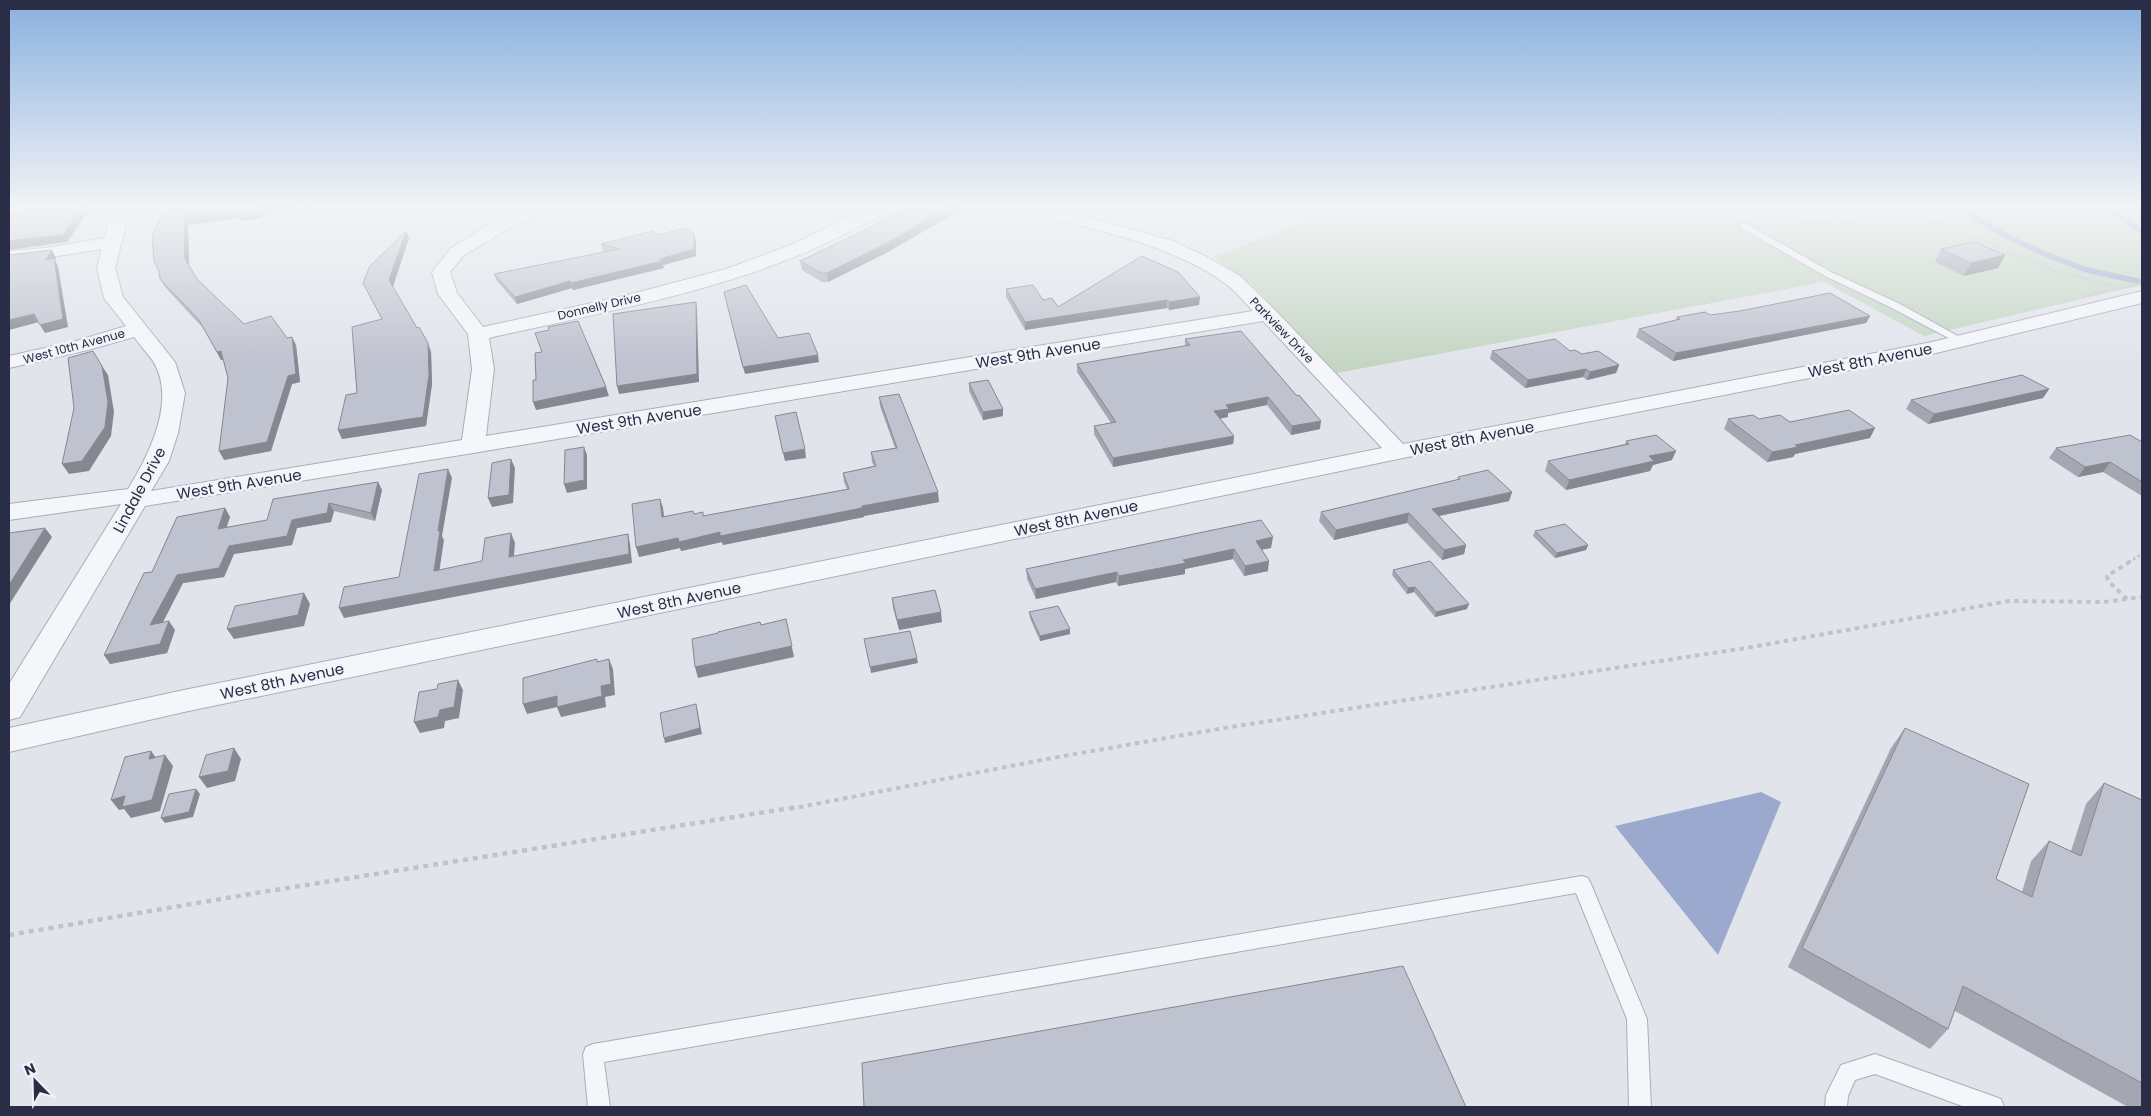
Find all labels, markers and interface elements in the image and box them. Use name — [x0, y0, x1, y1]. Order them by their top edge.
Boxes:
street label: Donnelly Drive — [556, 288, 642, 324]
street label: Parkview Drive — [1246, 293, 1318, 367]
street label: West 10th Avenue — [21, 324, 127, 368]
street label: West 9th Avenue — [974, 333, 1102, 373]
street label: West 8th Avenue — [1806, 338, 1934, 382]
street label: West 9th Avenue — [575, 399, 703, 439]
street label: West 8th Avenue — [1408, 416, 1536, 460]
street label: Lindale Drive — [108, 443, 170, 537]
street label: West 9th Avenue — [175, 464, 303, 504]
street label: West 8th Avenue — [1012, 495, 1140, 541]
street label: West 8th Avenue — [615, 577, 743, 623]
street label: West 8th Avenue — [218, 658, 346, 704]
north arrow — [10, 1056, 60, 1106]
text: N — [21, 1058, 39, 1080]

